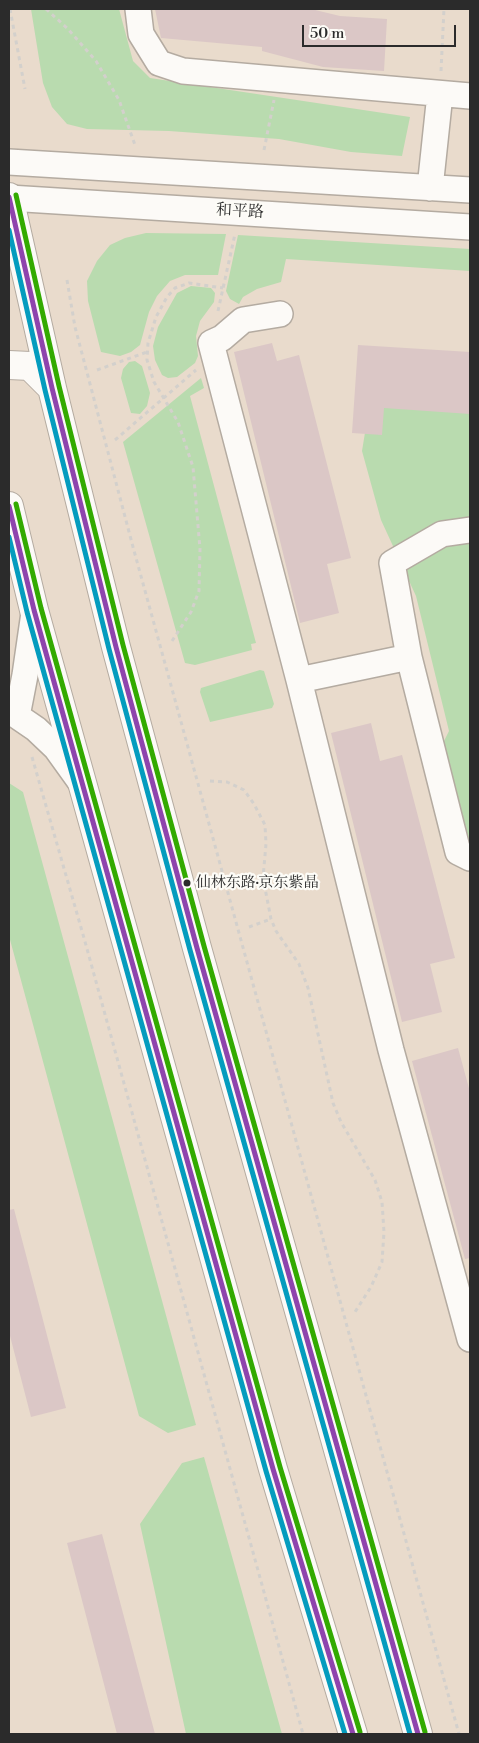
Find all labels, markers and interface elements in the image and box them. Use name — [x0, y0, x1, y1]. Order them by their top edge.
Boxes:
scale bar — [304, 15, 458, 47]
text: 50 m — [310, 24, 344, 43]
street label: 和平路 — [216, 201, 264, 223]
place label: 仙林东路·京东紫晶 — [196, 874, 318, 892]
marker: 仙林东路·京东紫晶 — [182, 878, 192, 888]

